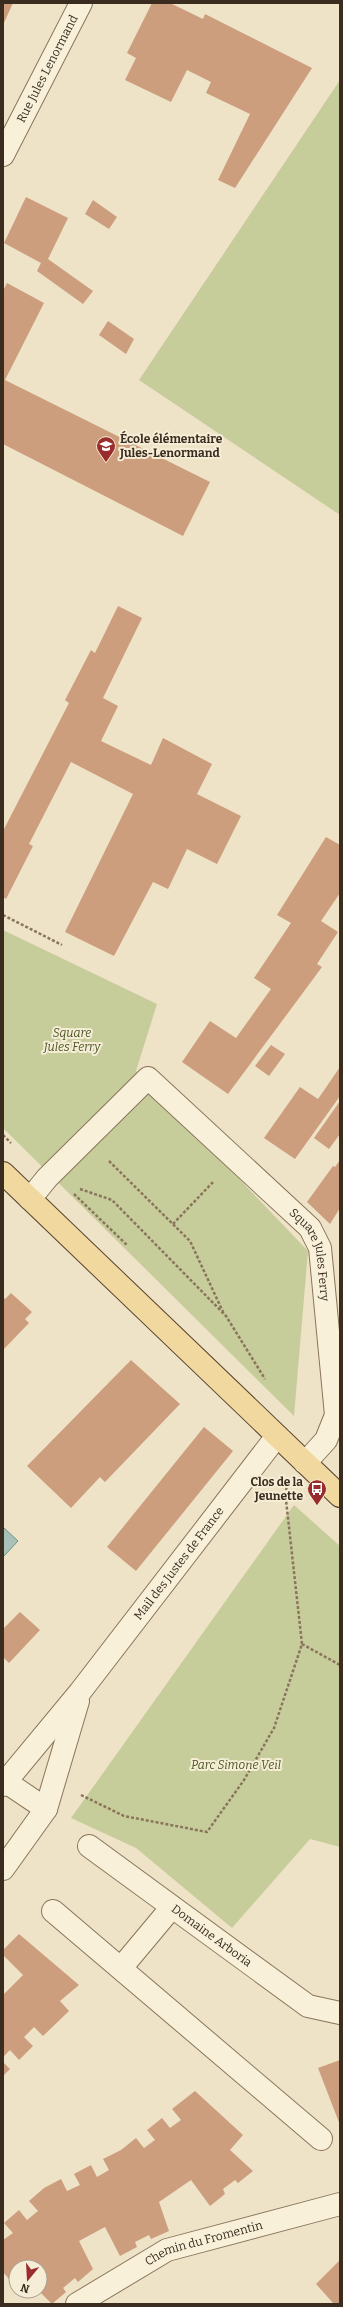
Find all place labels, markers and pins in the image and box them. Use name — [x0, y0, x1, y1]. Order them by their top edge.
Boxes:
place label: École élémentaire Jules-Lenormand — [119, 430, 223, 460]
school or university icon: École élémentaire Jules-Lenormand — [95, 435, 117, 463]
place label: Clos de la Jeunette — [251, 1475, 303, 1503]
bus stop icon: Clos de la Jeunette — [306, 1478, 328, 1506]

